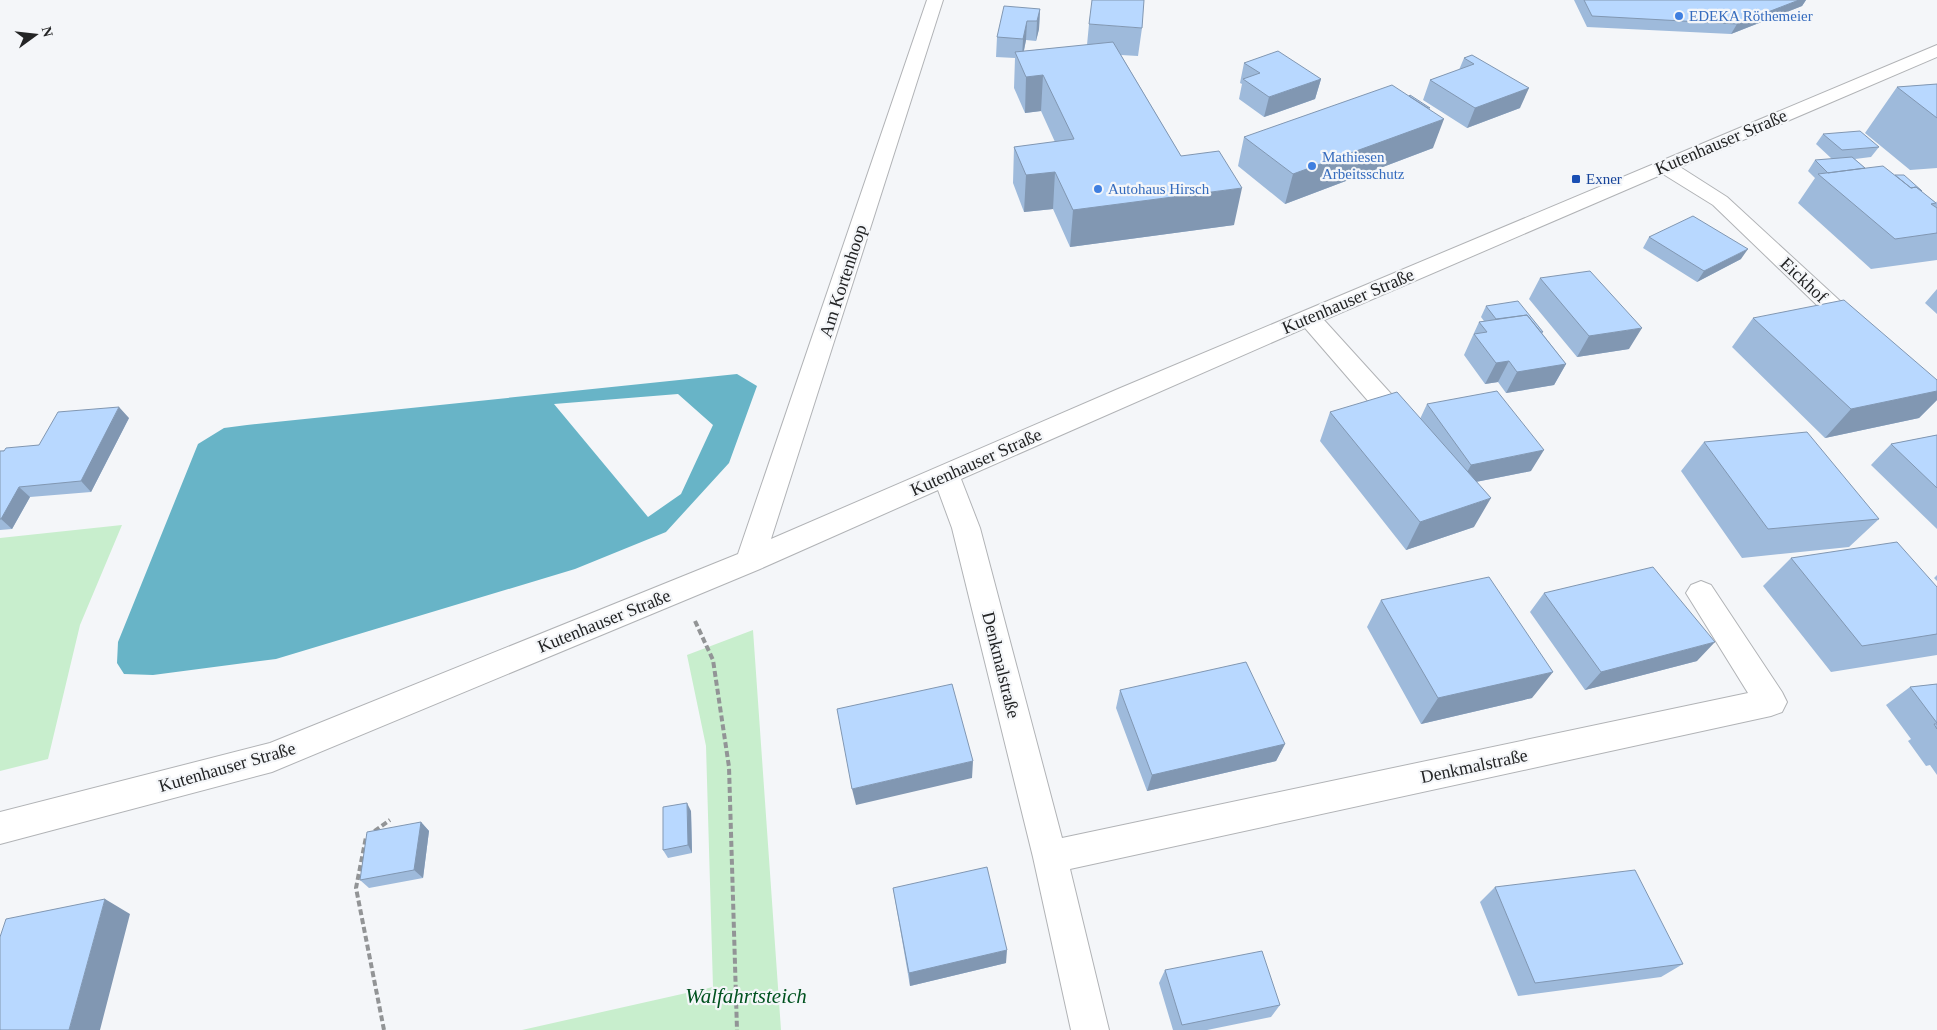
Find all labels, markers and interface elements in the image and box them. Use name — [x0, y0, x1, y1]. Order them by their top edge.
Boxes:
place label: EDEKA Röthemeier — [1689, 8, 1813, 24]
north arrow — [10, 10, 60, 60]
marker: EDEKA Röthemeier — [1673, 10, 1685, 22]
text: N — [39, 25, 56, 39]
street label: Kutenhauser Straße — [1652, 105, 1790, 179]
place label: Mathiesen Arbeitsschutz — [1322, 149, 1405, 182]
marker: Mathiesen Arbeitsschutz — [1306, 160, 1318, 172]
place label: Exner — [1586, 171, 1622, 187]
marker: Exner — [1570, 173, 1582, 185]
place label: Autohaus Hirsch — [1108, 181, 1210, 197]
marker: Autohaus Hirsch — [1092, 183, 1104, 195]
street label: Am Kortenhoop — [815, 222, 871, 340]
street label: Eickhof — [1776, 253, 1832, 307]
street label: Kutenhauser Straße — [1279, 264, 1417, 338]
street label: Kutenhauser Straße — [907, 424, 1045, 500]
street label: Kutenhauser Straße — [535, 585, 673, 657]
street label: Denkmalstraße — [978, 610, 1024, 720]
street label: Kutenhauser Straße — [156, 738, 298, 796]
street label: Denkmalstraße — [1419, 745, 1529, 787]
park label: Walfahrtsteich — [685, 984, 807, 1008]

